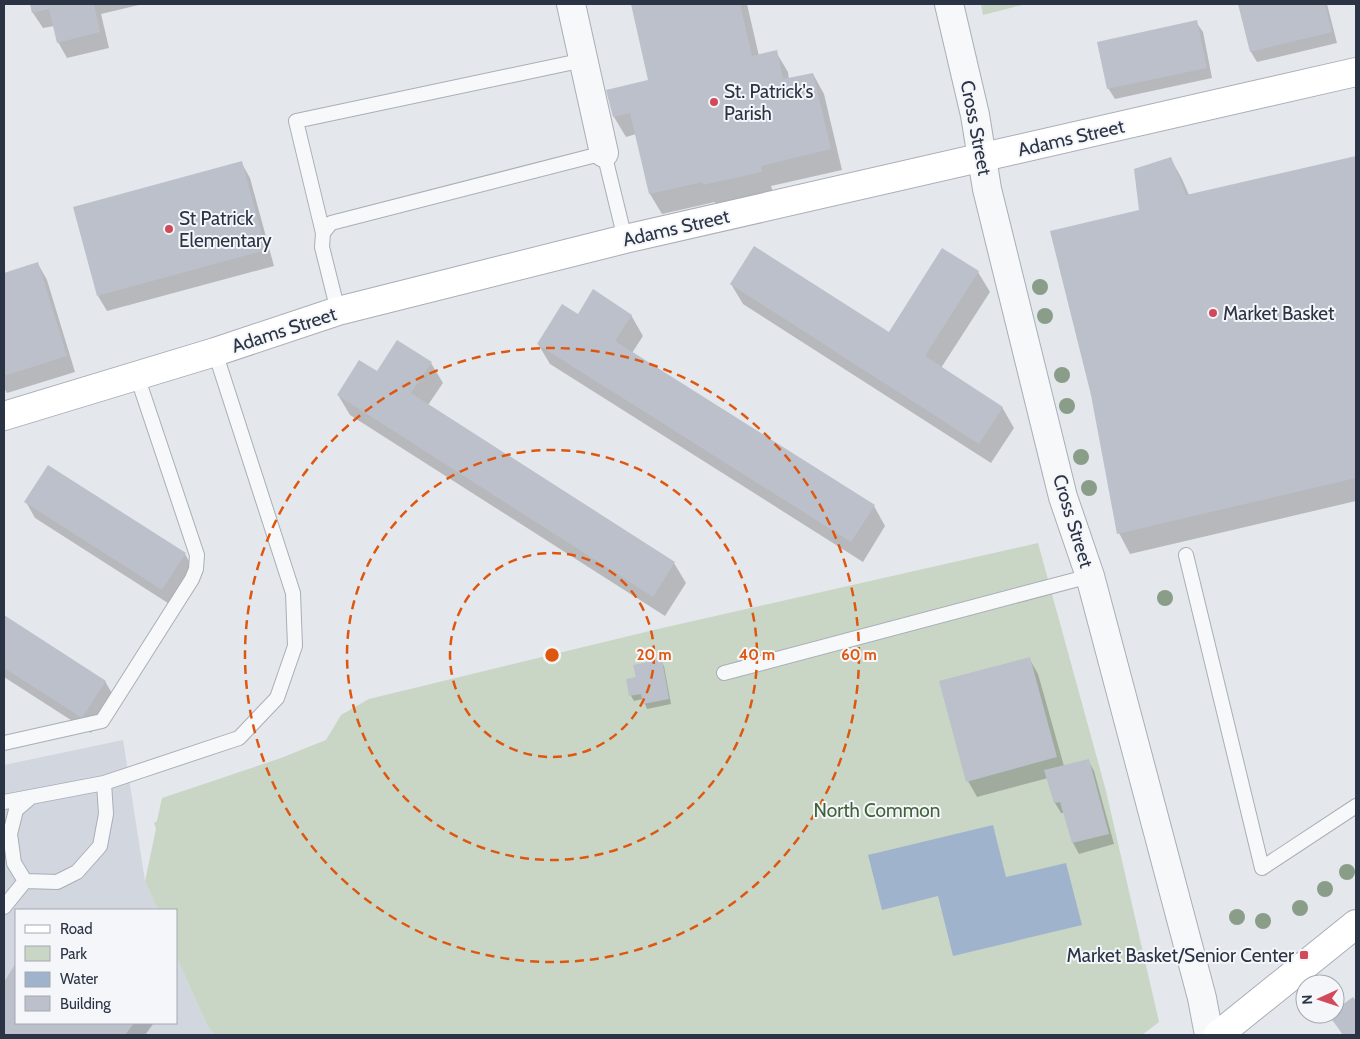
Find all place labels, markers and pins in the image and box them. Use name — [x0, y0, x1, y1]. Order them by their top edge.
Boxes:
place label: St. Patrick's Parish — [724, 80, 814, 125]
marker: St. Patrick's Parish — [708, 96, 720, 108]
place label: St Patrick Elementary — [179, 207, 272, 252]
marker: St Patrick Elementary — [163, 223, 175, 235]
place label: Market Basket — [1223, 302, 1335, 325]
marker: Market Basket — [1207, 307, 1219, 319]
centre of rings — [543, 646, 561, 664]
place label: Market Basket/Senior Center — [1066, 944, 1294, 967]
marker: Market Basket/Senior Center — [1298, 949, 1310, 961]

